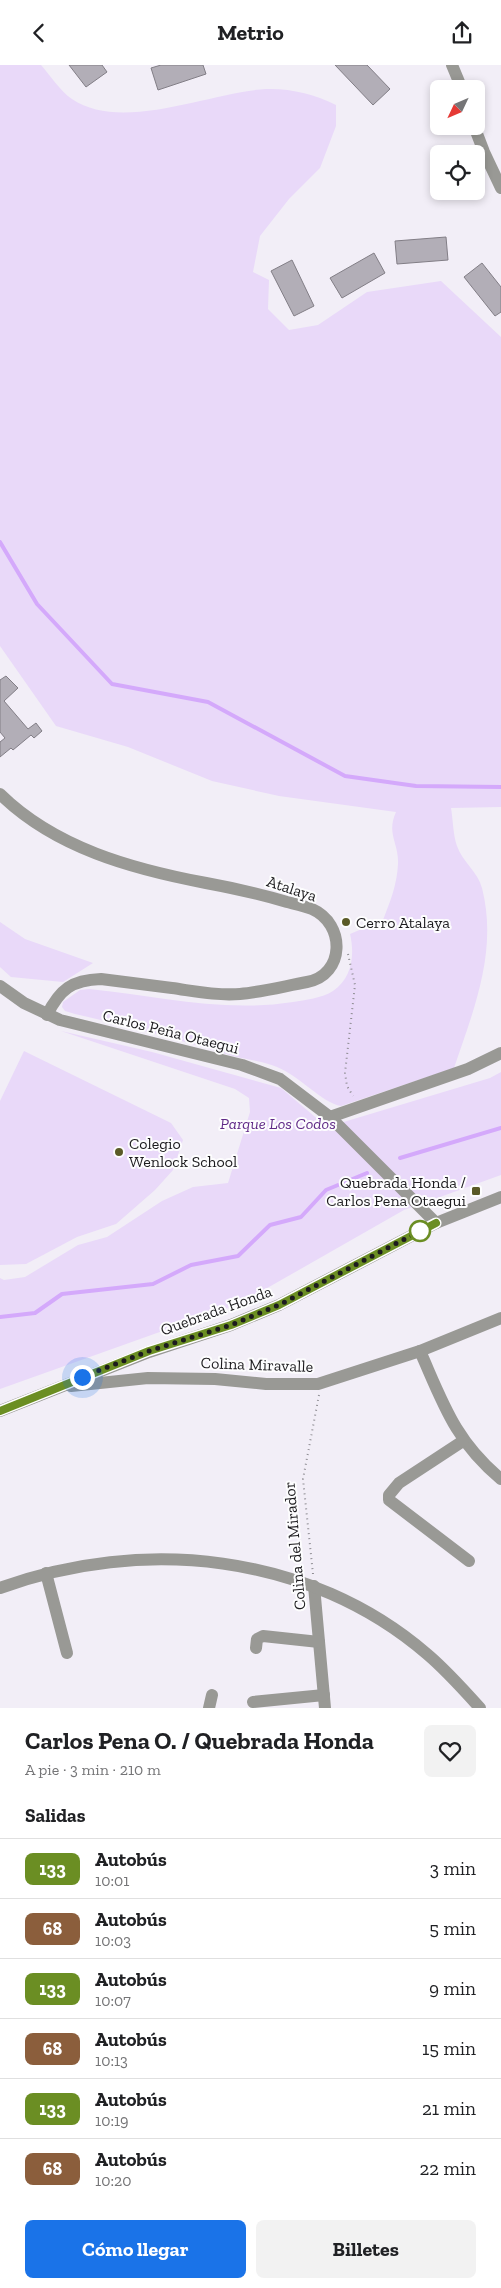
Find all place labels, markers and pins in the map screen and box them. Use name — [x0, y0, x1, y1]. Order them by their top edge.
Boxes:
place label: Cerro Atalaya — [356, 913, 450, 932]
marker: Cerro Atalaya — [340, 916, 352, 928]
place label: Colegio Wenlock School — [129, 1134, 237, 1171]
marker: Colegio Wenlock School — [113, 1146, 125, 1158]
place label: Quebrada Honda / Carlos Pena Otaegui — [326, 1173, 467, 1210]
marker: Quebrada Honda / Carlos Pena Otaegui — [470, 1185, 482, 1197]
unlabelled marker — [409, 1220, 431, 1242]

